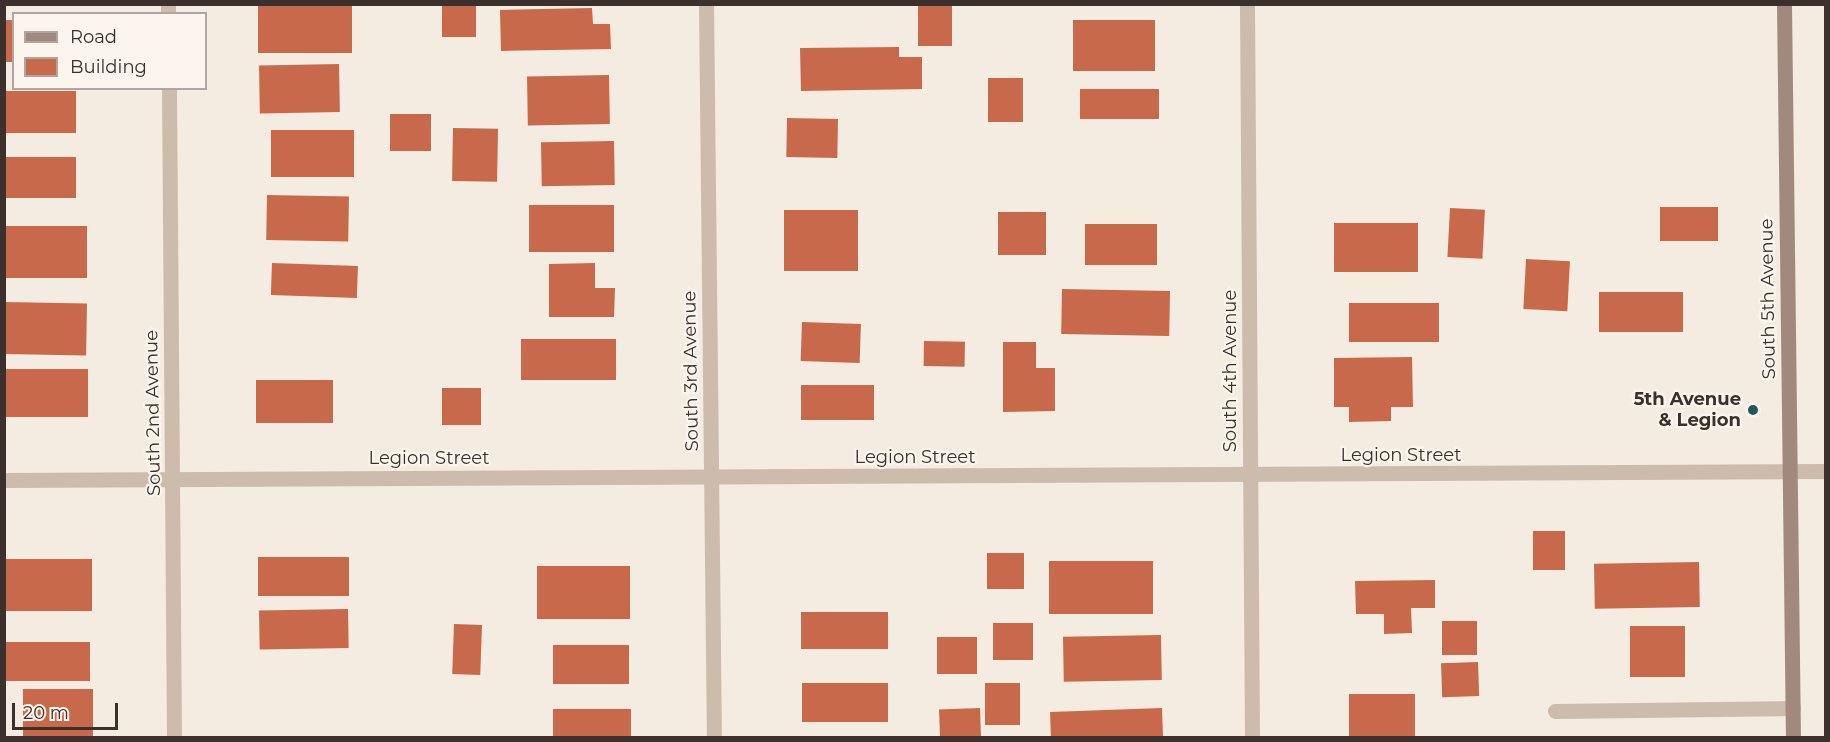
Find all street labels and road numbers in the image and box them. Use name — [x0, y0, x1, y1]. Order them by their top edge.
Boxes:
street label: South 5th Avenue — [1756, 218, 1780, 380]
street label: South 4th Avenue — [1219, 290, 1241, 452]
street label: South 3rd Avenue — [679, 291, 703, 451]
street label: South 2nd Avenue — [141, 330, 165, 496]
street label: Legion Street — [1340, 444, 1462, 466]
street label: Legion Street — [854, 446, 976, 468]
street label: Legion Street — [368, 447, 490, 469]

